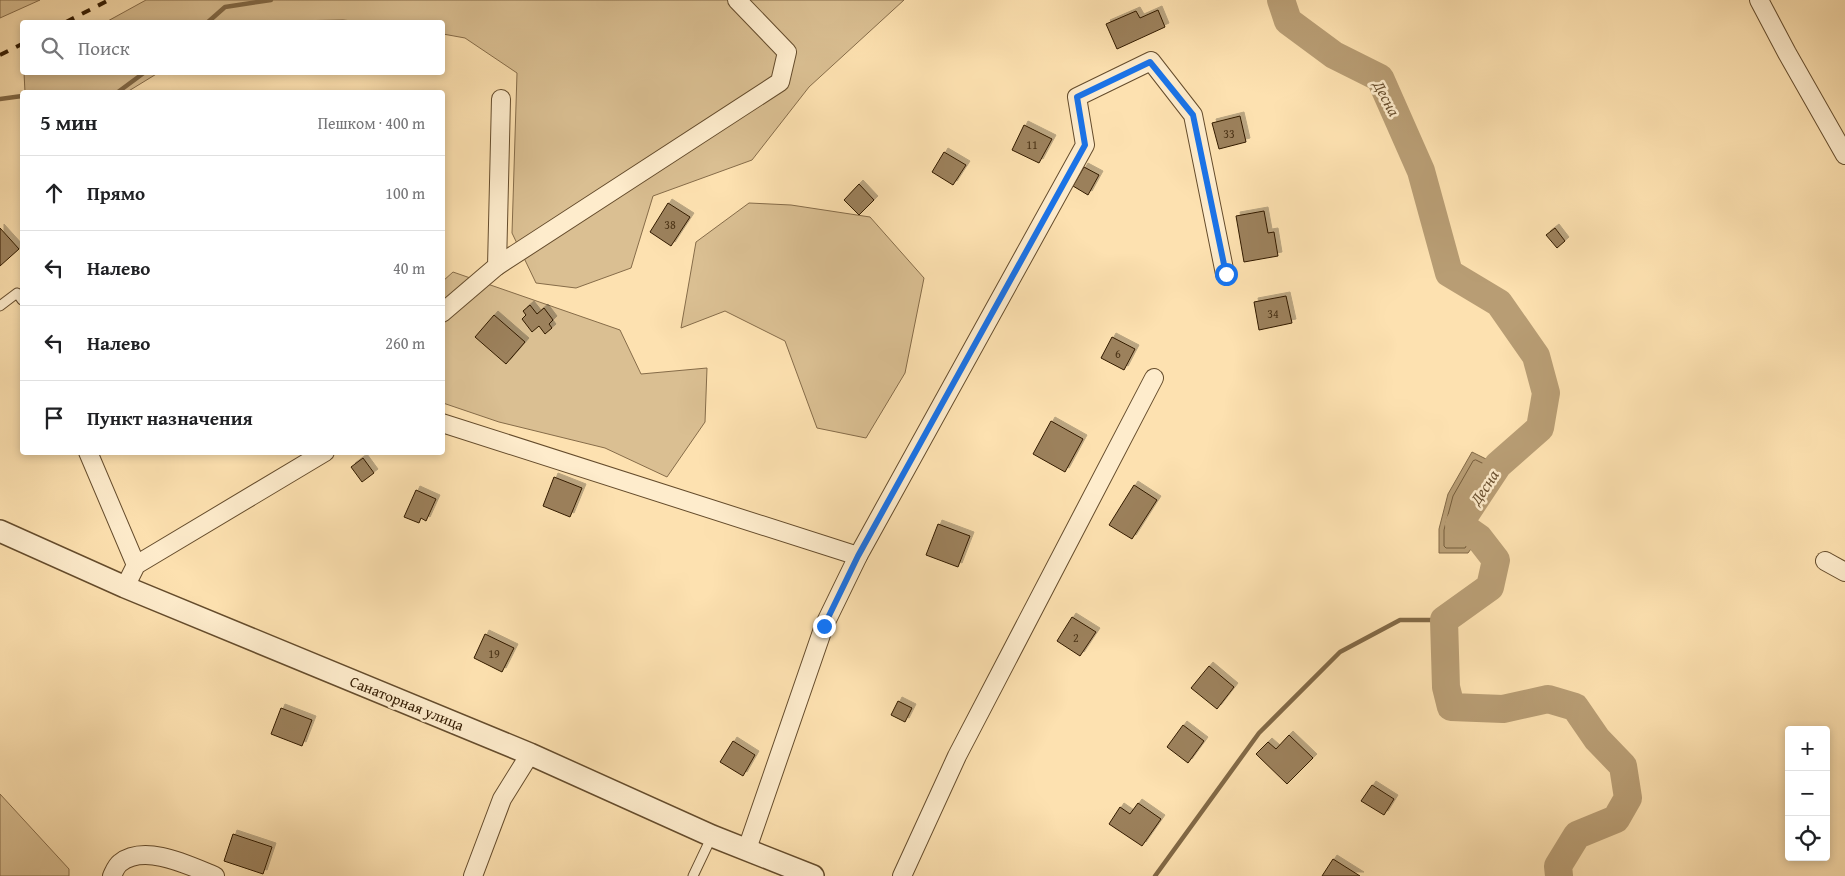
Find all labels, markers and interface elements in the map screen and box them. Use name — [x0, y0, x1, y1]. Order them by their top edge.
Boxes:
search box — [20, 20, 445, 75]
icon: search — [38, 34, 66, 62]
text: Поиск — [78, 34, 130, 62]
water label: Десна — [1367, 75, 1407, 121]
text: 5 мин — [40, 107, 97, 138]
text: Пешком · 400 m — [318, 111, 425, 135]
house number: 33 — [1223, 125, 1235, 142]
house number: 11 — [1026, 136, 1038, 153]
icon: ahead — [40, 179, 68, 207]
text: Прямо — [87, 179, 145, 207]
text: 100 m — [385, 181, 425, 205]
house number: 38 — [664, 216, 676, 233]
icon: left — [40, 254, 68, 282]
text: Налево — [87, 254, 150, 282]
text: 40 m — [393, 256, 425, 280]
route start — [1215, 263, 1238, 286]
house number: 34 — [1267, 305, 1279, 322]
icon: left — [40, 329, 68, 357]
text: Налево — [87, 329, 150, 357]
text: 260 m — [385, 331, 425, 355]
house number: 6 — [1115, 345, 1121, 362]
icon: arrive — [40, 404, 68, 432]
text: Пункт назначения — [87, 404, 253, 432]
water label: Десна — [1463, 464, 1505, 510]
route end — [813, 615, 836, 638]
house number: 2 — [1073, 629, 1079, 646]
house number: 19 — [488, 645, 500, 662]
street label: Санаторная улица — [347, 671, 468, 736]
map controls — [1785, 726, 1830, 861]
button: + — [1785, 726, 1830, 771]
button: − — [1785, 771, 1830, 816]
button: locate — [1785, 816, 1830, 861]

